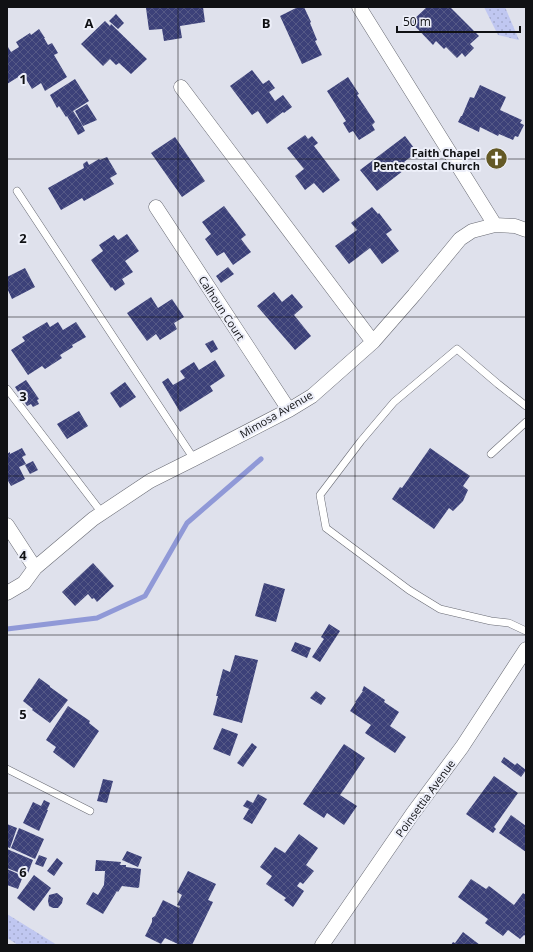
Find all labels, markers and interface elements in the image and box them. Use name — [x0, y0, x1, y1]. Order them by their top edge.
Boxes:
scale bar — [397, 8, 520, 34]
text: 50 m — [403, 13, 431, 30]
text: A — [85, 14, 94, 32]
text: B — [262, 14, 271, 32]
text: 1 — [19, 70, 27, 88]
place label: Faith Chapel Pentecostal Church — [373, 145, 480, 173]
church icon: Faith Chapel Pentecostal Church — [483, 145, 509, 171]
text: 2 — [19, 229, 27, 247]
street label: Calhoun Court — [195, 273, 249, 343]
text: 3 — [19, 387, 27, 405]
street label: Mimosa Avenue — [237, 387, 315, 441]
text: 4 — [19, 546, 27, 564]
text: 5 — [19, 705, 27, 723]
street label: Poinsettia Avenue — [392, 756, 458, 840]
text: 6 — [19, 863, 27, 881]

